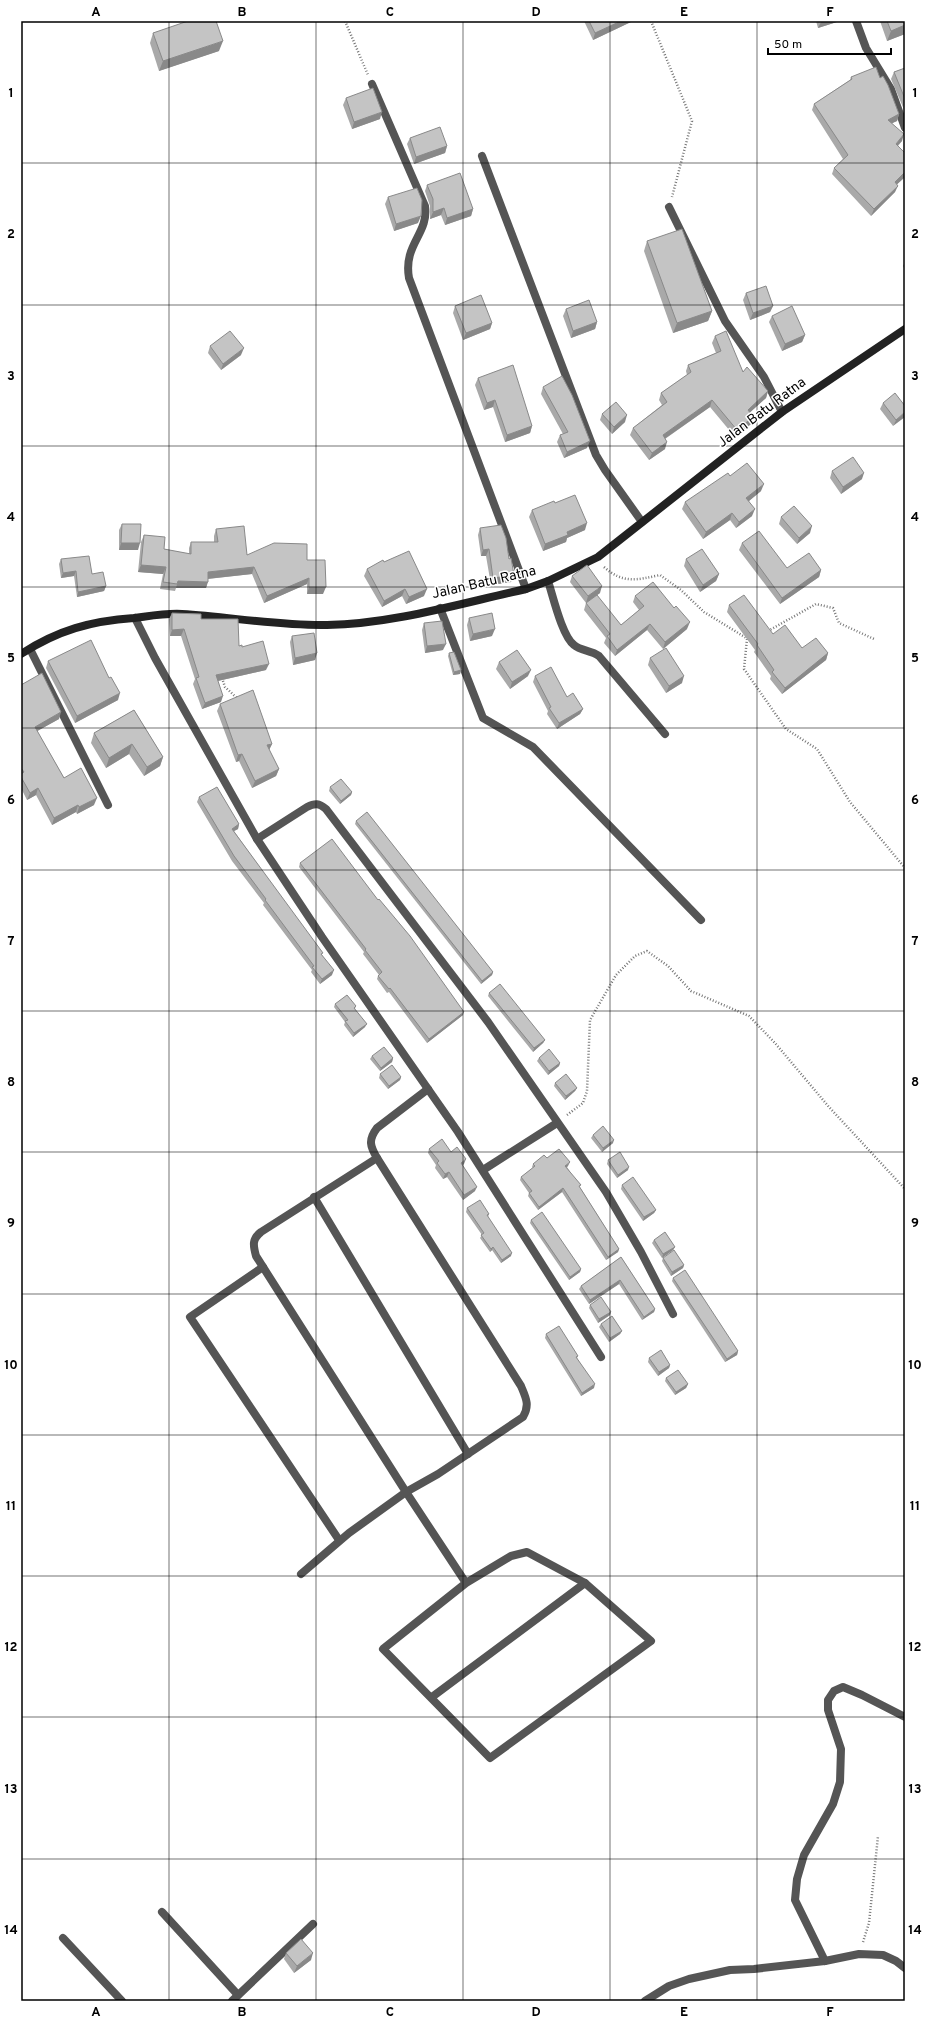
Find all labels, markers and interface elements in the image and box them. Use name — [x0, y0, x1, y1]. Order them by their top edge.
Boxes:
text: A — [91, 5, 101, 21]
text: B — [238, 5, 247, 21]
text: C — [386, 5, 394, 21]
text: D — [531, 5, 541, 21]
text: E — [680, 5, 688, 21]
text: F — [826, 5, 834, 21]
scale bar — [768, 30, 891, 56]
text: 50 m — [774, 37, 802, 53]
text: 1 — [8, 86, 14, 102]
text: 1 — [912, 86, 918, 102]
text: 2 — [7, 227, 15, 243]
text: 2 — [911, 227, 919, 243]
text: 3 — [7, 369, 15, 385]
text: 3 — [911, 369, 919, 385]
street label: Jalan Batu Ratna — [714, 374, 810, 452]
text: 4 — [7, 510, 15, 526]
text: 4 — [911, 510, 919, 526]
street label: Jalan Batu Ratna — [430, 563, 538, 603]
text: 5 — [7, 651, 15, 667]
text: 5 — [911, 651, 919, 667]
text: 6 — [7, 793, 15, 809]
text: 6 — [911, 793, 919, 809]
text: 7 — [8, 934, 15, 950]
text: 7 — [912, 934, 919, 950]
text: 8 — [7, 1075, 15, 1091]
text: 8 — [911, 1075, 919, 1091]
text: 9 — [7, 1216, 15, 1232]
text: 9 — [911, 1216, 919, 1232]
text: 10 — [4, 1358, 18, 1374]
text: 10 — [908, 1358, 922, 1374]
text: 11 — [6, 1499, 16, 1515]
text: 11 — [910, 1499, 920, 1515]
text: 12 — [4, 1640, 18, 1656]
text: 12 — [908, 1640, 922, 1656]
text: 13 — [5, 1782, 18, 1798]
text: 13 — [909, 1782, 922, 1798]
text: 14 — [4, 1923, 18, 1939]
text: 14 — [908, 1923, 922, 1939]
text: A — [91, 2005, 101, 2021]
text: B — [238, 2005, 247, 2021]
text: C — [386, 2005, 394, 2021]
text: D — [531, 2005, 541, 2021]
text: E — [680, 2005, 688, 2021]
text: F — [826, 2005, 834, 2021]

